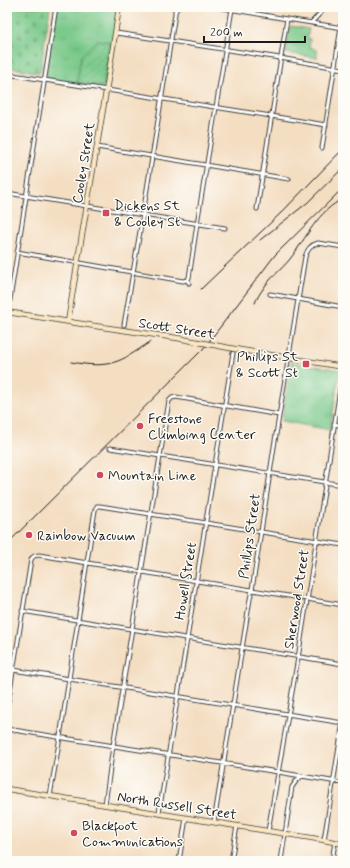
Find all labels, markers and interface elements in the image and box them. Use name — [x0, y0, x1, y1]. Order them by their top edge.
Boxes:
scale bar — [204, 18, 305, 44]
text: 200 m — [210, 25, 243, 41]
street label: Cooley Street — [69, 121, 99, 205]
place label: Dickens St & Cooley St — [114, 197, 180, 231]
marker: Dickens St & Cooley St — [101, 208, 111, 218]
street label: Scott Street — [137, 314, 217, 344]
place label: Phillips St & Scott St — [236, 348, 299, 382]
marker: Phillips St & Scott St — [301, 359, 311, 369]
place label: Freestone Climbing Center — [148, 410, 256, 444]
marker: Freestone Climbing Center — [135, 421, 145, 431]
place label: Mountain Line — [108, 467, 197, 485]
marker: Mountain Line — [95, 470, 105, 480]
street label: Phillips Street — [235, 492, 265, 580]
place label: Rainbow Vacuum — [37, 527, 136, 545]
marker: Rainbow Vacuum — [24, 530, 34, 540]
street label: Howell Street — [171, 541, 201, 621]
street label: Sherwood Street — [280, 548, 314, 650]
street label: North Russell Street — [116, 788, 238, 824]
place label: Blackfoot Communications — [82, 817, 183, 851]
marker: Blackfoot Communications — [69, 828, 79, 838]

